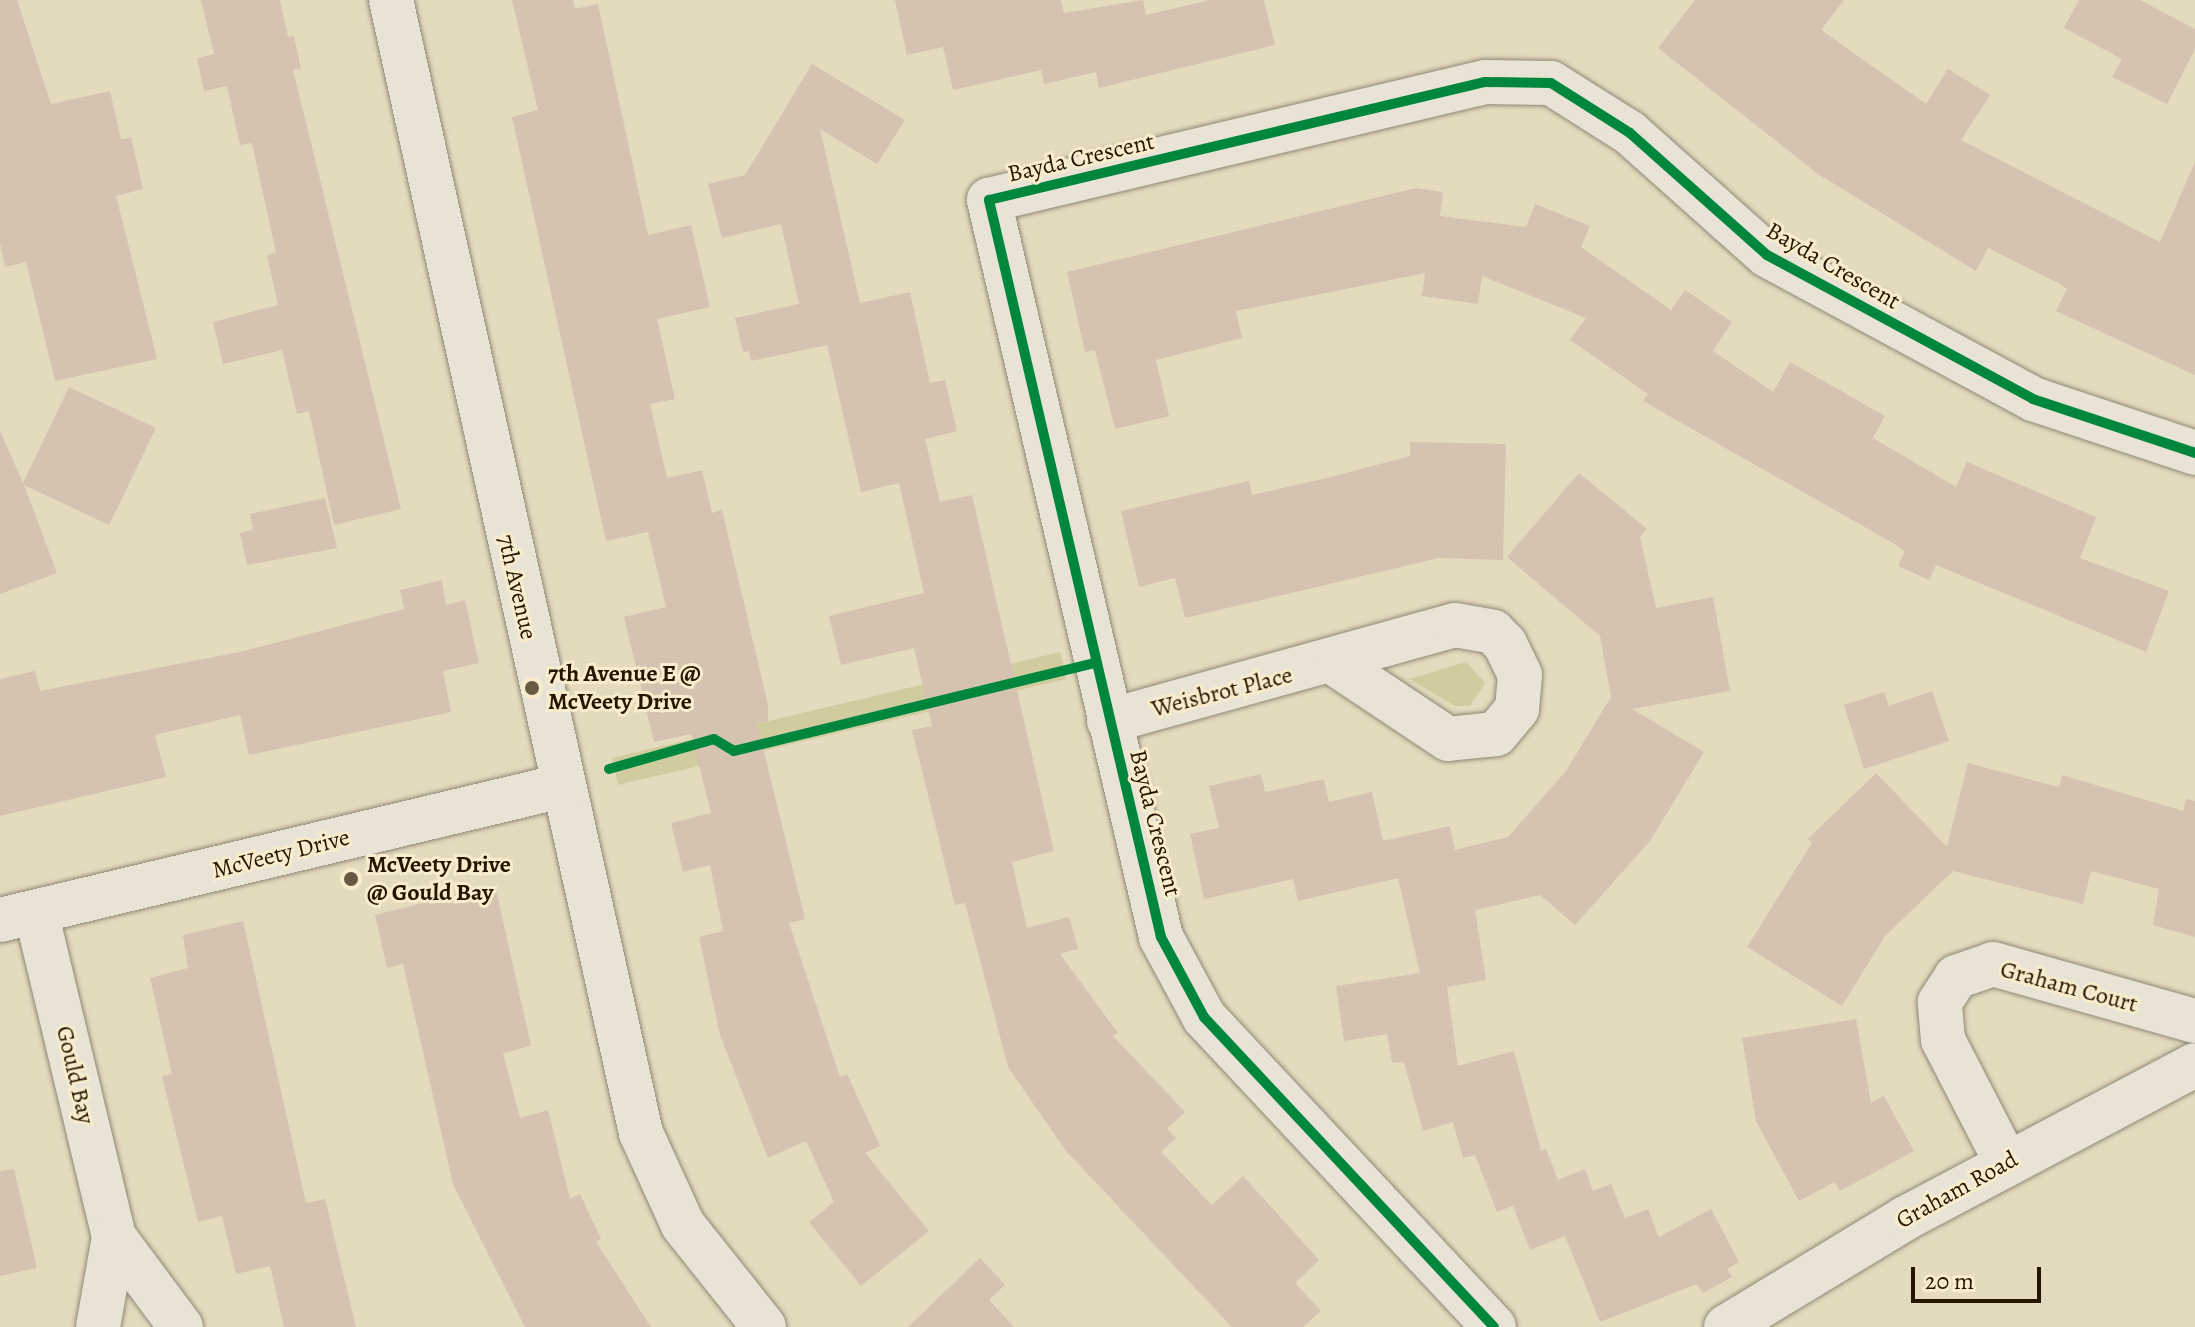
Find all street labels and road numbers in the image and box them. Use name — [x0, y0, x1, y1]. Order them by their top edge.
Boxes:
street label: Bayda Crescent — [1005, 127, 1157, 189]
street label: Bayda Crescent — [1761, 216, 1905, 316]
street label: 7th Avenue — [491, 532, 543, 642]
street label: Weisbrot Place — [1148, 661, 1296, 723]
street label: Bayda Crescent — [1123, 747, 1187, 899]
street label: McVeety Drive — [209, 823, 353, 885]
street label: Graham Court — [1997, 955, 2141, 1019]
street label: Gould Bay — [50, 1023, 100, 1127]
street label: Graham Road — [1891, 1145, 2023, 1235]

